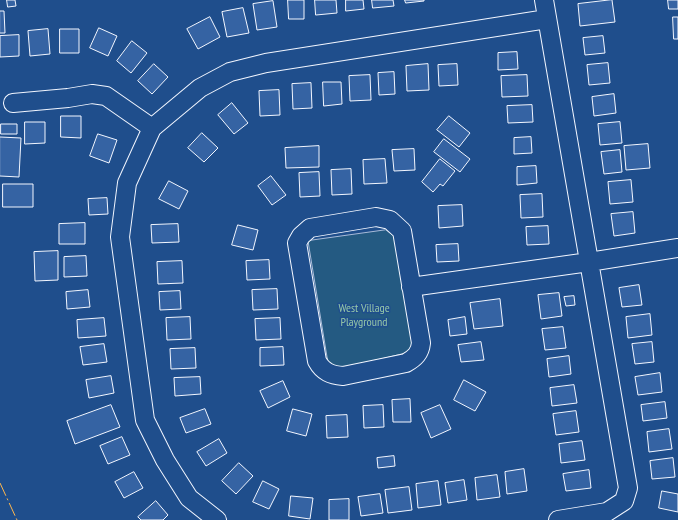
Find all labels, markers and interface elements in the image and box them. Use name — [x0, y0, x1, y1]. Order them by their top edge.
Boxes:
park label: West Village Playground — [338, 302, 390, 330]

